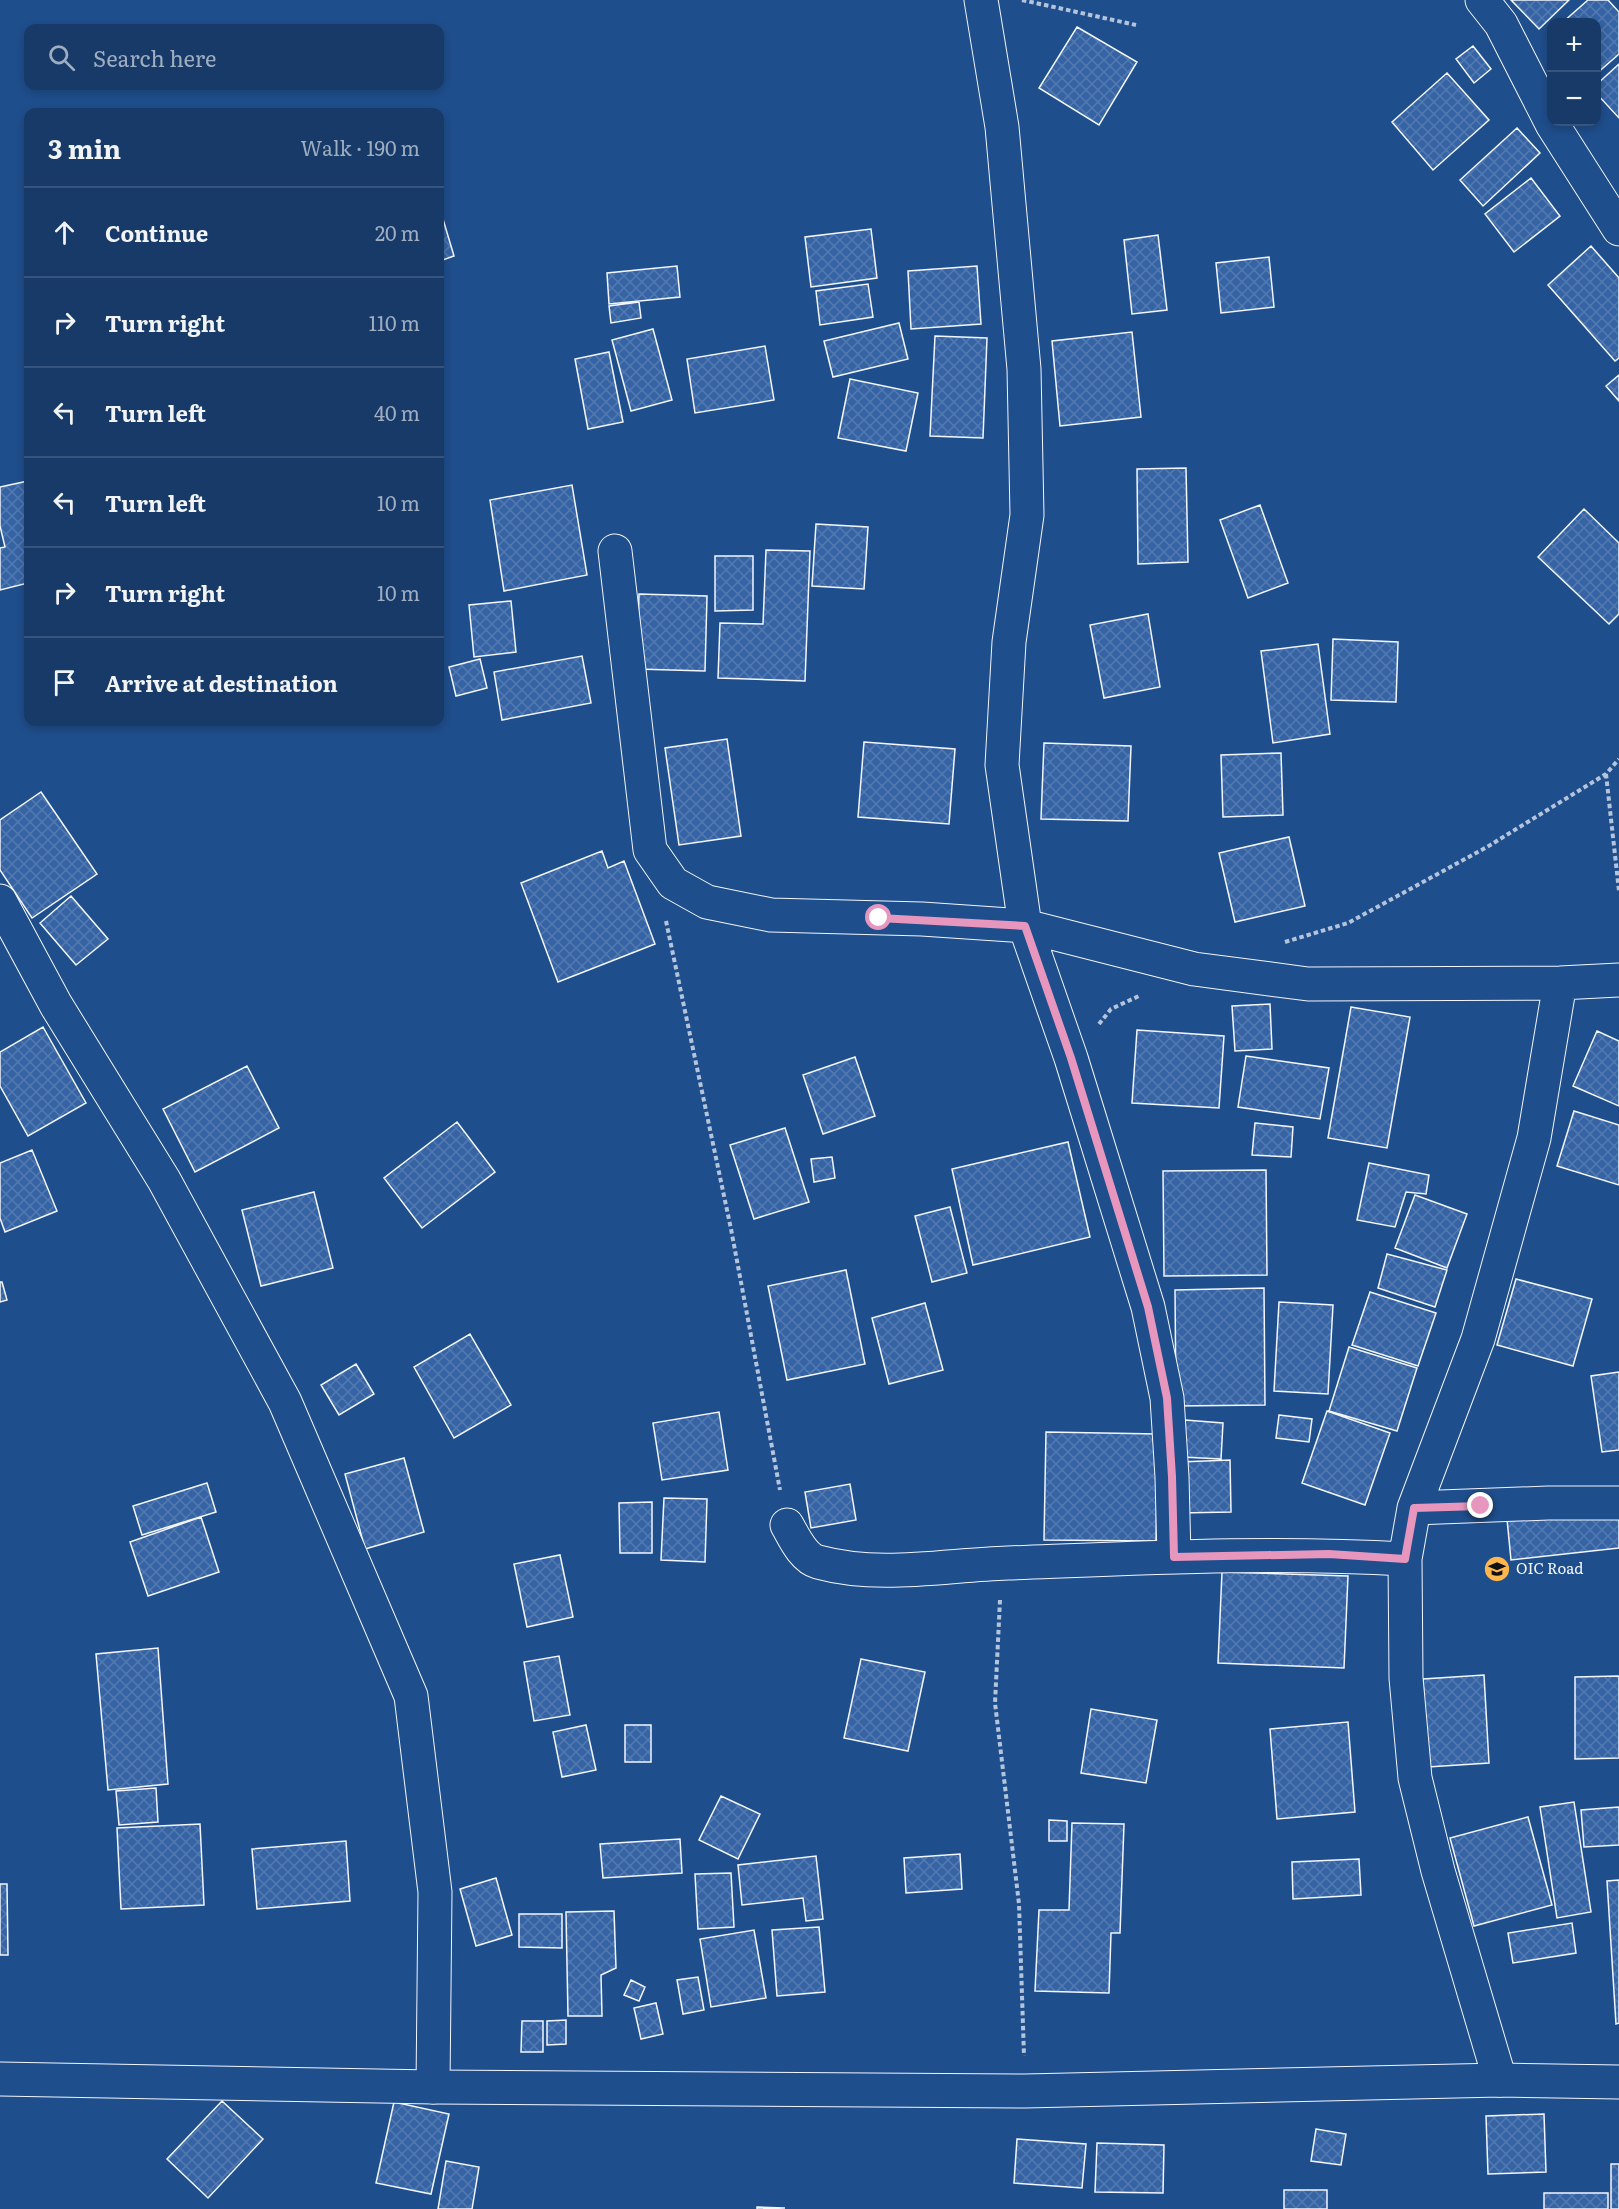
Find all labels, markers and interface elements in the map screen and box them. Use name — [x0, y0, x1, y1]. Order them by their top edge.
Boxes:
map controls — [1547, 18, 1601, 126]
button: + — [1547, 18, 1601, 72]
search box — [24, 24, 444, 90]
icon: search — [45, 41, 78, 74]
text: Search here — [93, 41, 216, 74]
button: − — [1547, 72, 1601, 126]
text: 3 min — [48, 128, 121, 167]
text: Walk · 190 m — [301, 132, 420, 162]
icon: ahead — [48, 216, 81, 249]
text: Continue — [105, 216, 208, 249]
text: 20 m — [375, 217, 420, 247]
icon: right — [48, 306, 81, 339]
text: Turn right — [105, 306, 225, 339]
text: 110 m — [369, 307, 420, 337]
icon: left — [48, 396, 81, 429]
text: Turn left — [105, 396, 206, 429]
text: 40 m — [374, 397, 420, 427]
icon: left — [48, 486, 81, 519]
text: Turn left — [105, 486, 206, 519]
text: 10 m — [377, 487, 420, 517]
icon: right — [48, 576, 81, 609]
text: Turn right — [105, 576, 225, 609]
text: 10 m — [377, 577, 420, 607]
icon: arrive — [48, 666, 81, 699]
text: Arrive at destination — [105, 666, 338, 699]
route start — [865, 904, 891, 930]
route end — [1467, 1492, 1493, 1518]
school or university icon: OIC Road — [1482, 1554, 1512, 1584]
place label: OIC Road — [1516, 1556, 1583, 1579]

